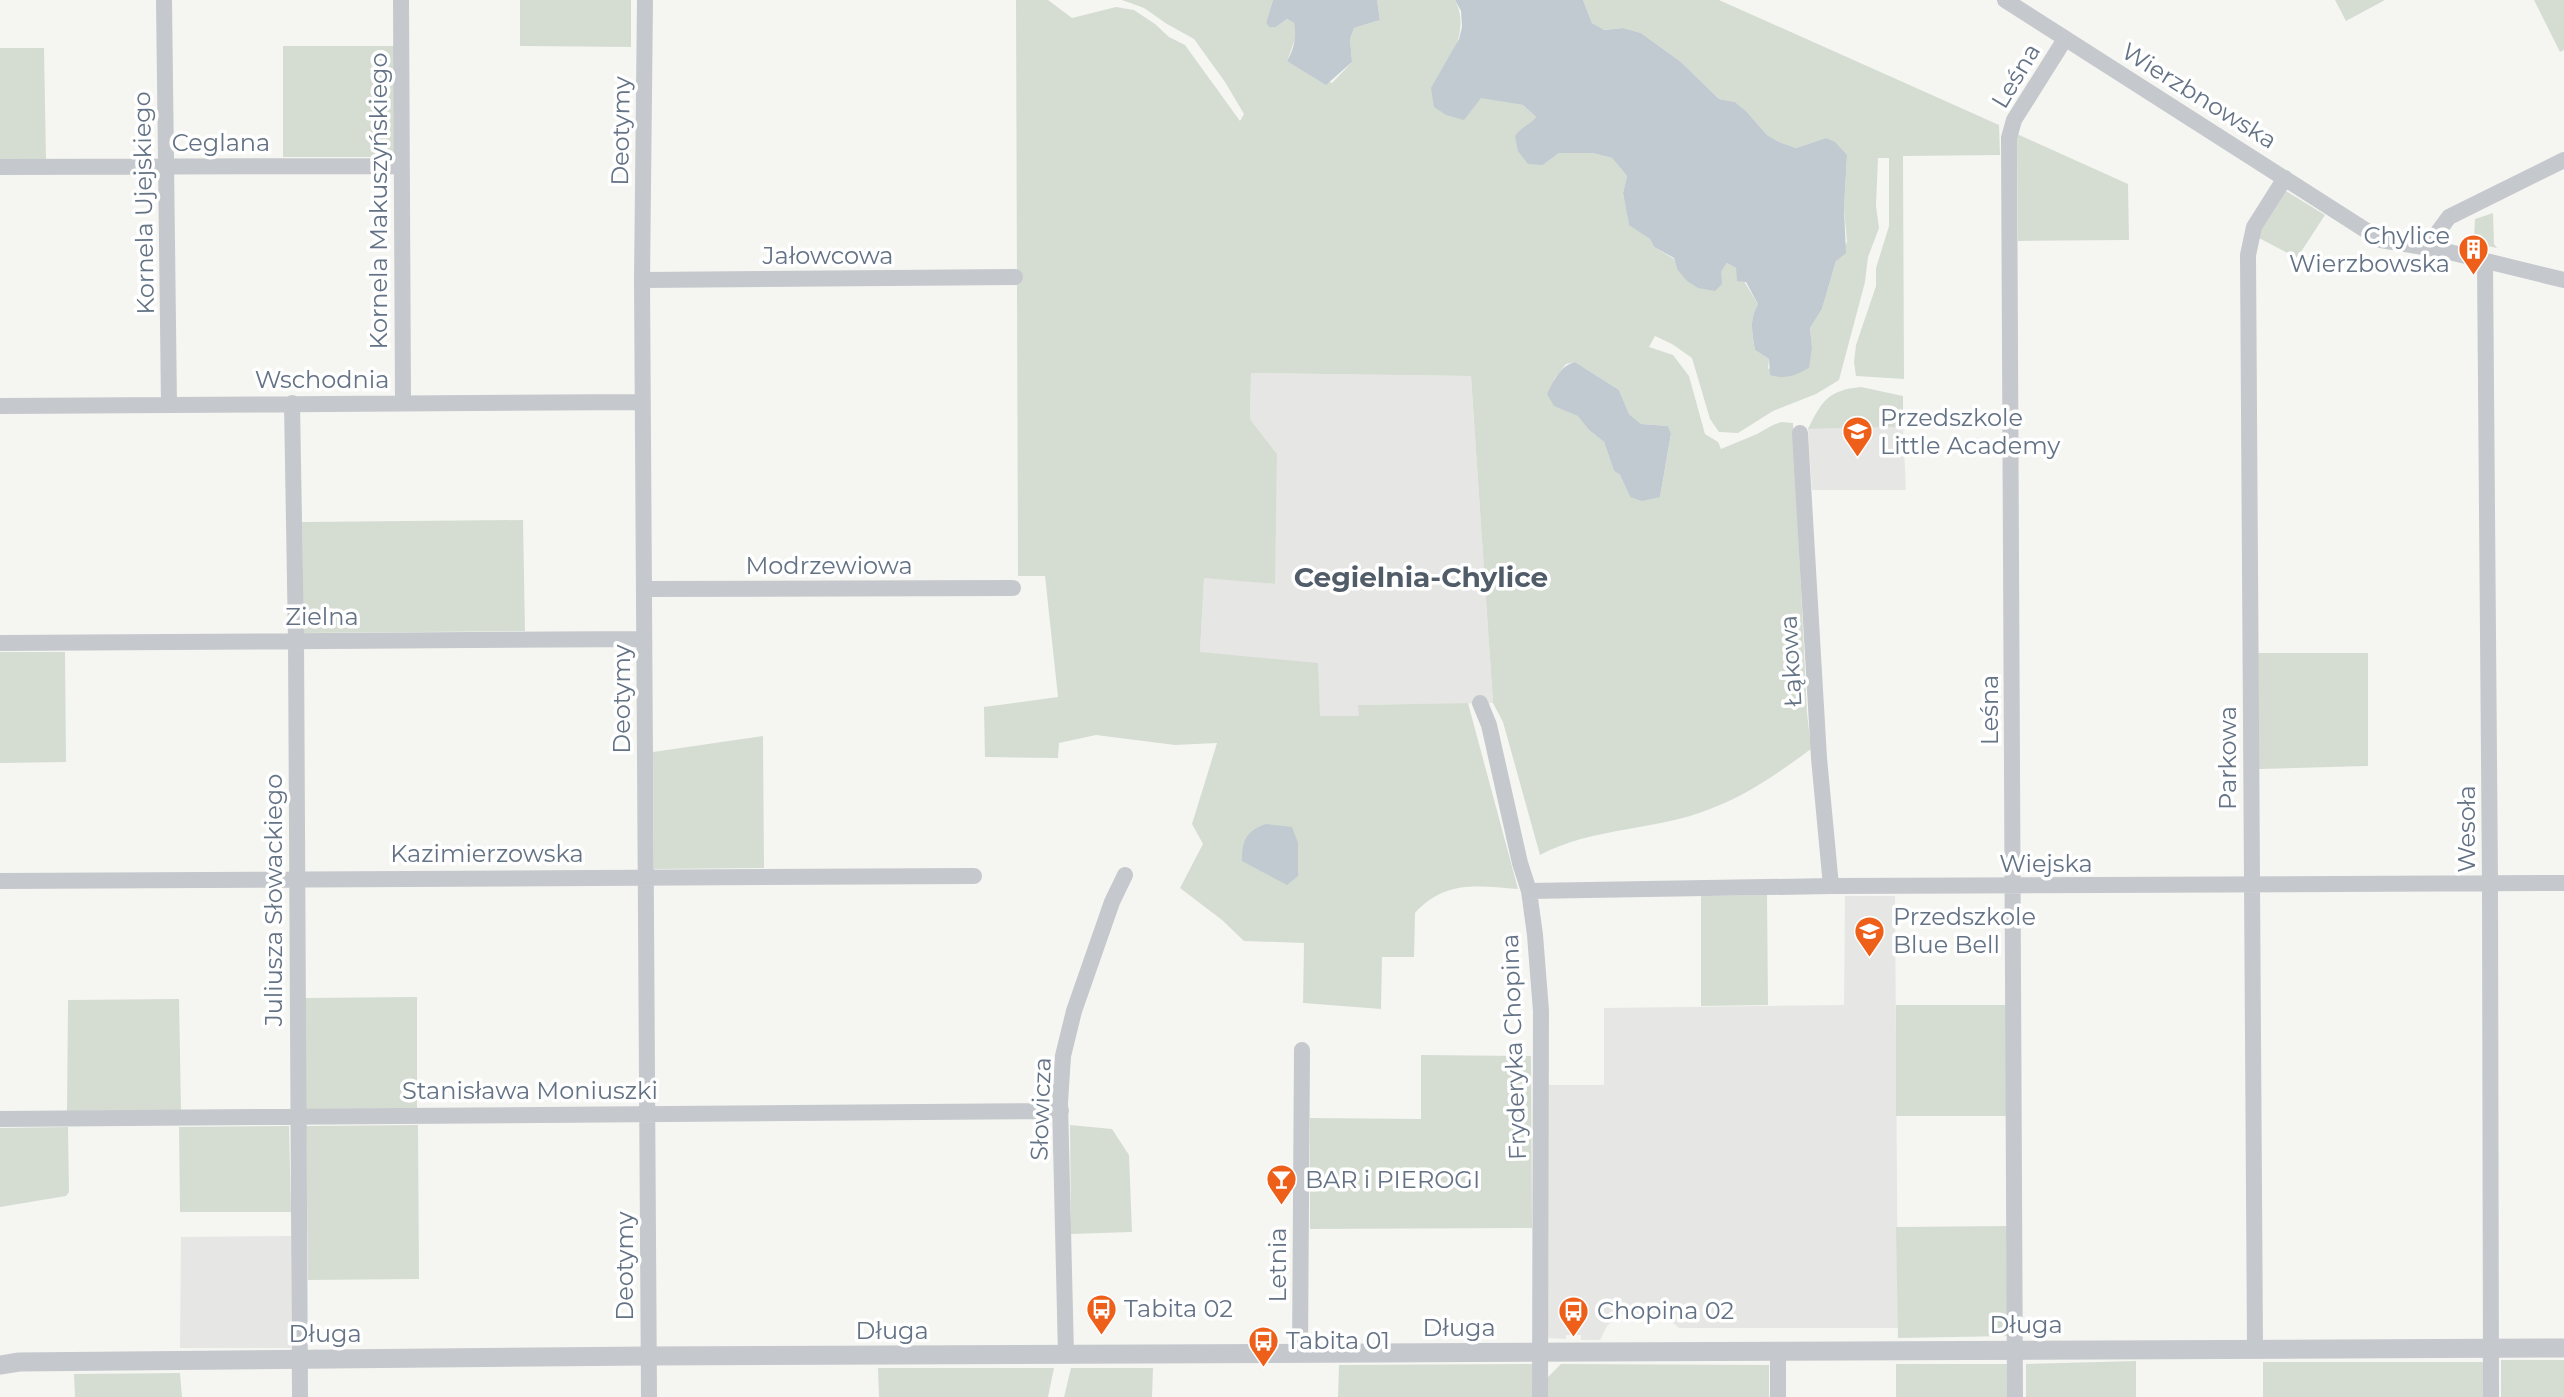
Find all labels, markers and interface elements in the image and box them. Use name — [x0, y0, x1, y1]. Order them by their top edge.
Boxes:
street label: Wierzbnowska — [2116, 36, 2282, 155]
street label: Leśna — [1985, 38, 2046, 113]
street label: Kornela Makuszyńskiego — [364, 52, 393, 350]
street label: Deotymy — [605, 76, 636, 186]
street label: Kornela Ujejskiego — [127, 91, 160, 315]
street label: Ceglana — [172, 128, 270, 157]
place label: Chylice Wierzbowska — [2289, 221, 2450, 278]
building icon: Chylice Wierzbowska — [2456, 233, 2490, 277]
street label: Jałowcowa — [761, 241, 894, 270]
street label: Wschodnia — [255, 365, 389, 394]
place label: Przedszkole Little Academy — [1880, 403, 2060, 460]
school or university icon: Przedszkole Little Academy — [1840, 415, 1874, 459]
street label: Modrzewiowa — [745, 551, 913, 580]
district label: Cegielnia-Chylice — [1294, 560, 1548, 594]
street label: Zielna — [285, 602, 359, 631]
street label: Łąkowa — [1774, 614, 1807, 708]
street label: Deotymy — [607, 644, 636, 754]
street label: Leśna — [1975, 675, 2004, 745]
street label: Parkowa — [2213, 706, 2242, 810]
street label: Juliusza Słowackiego — [259, 774, 288, 1027]
street label: Wesoła — [2452, 785, 2481, 873]
street label: Kazimierzowska — [390, 839, 584, 868]
street label: Wiejska — [1999, 849, 2093, 878]
place label: Przedszkole Blue Bell — [1893, 902, 2036, 959]
school or university icon: Przedszkole Blue Bell — [1853, 914, 1887, 958]
street label: Fryderyka Chopina — [1495, 933, 1532, 1161]
street label: Słowicza — [1024, 1057, 1057, 1161]
street label: Stanisława Moniuszki — [402, 1076, 658, 1105]
bar icon: BAR i PIEROGI — [1265, 1163, 1299, 1207]
place label: BAR i PIEROGI — [1305, 1165, 1480, 1194]
street label: Deotymy — [610, 1211, 639, 1321]
street label: Letnia — [1263, 1227, 1292, 1303]
bus stop icon: Tabita 02 — [1084, 1292, 1118, 1336]
place label: Tabita 02 — [1124, 1294, 1233, 1323]
bus stop icon: Chopina 02 — [1557, 1294, 1591, 1338]
place label: Chopina 02 — [1597, 1296, 1734, 1325]
street label: Długa — [1989, 1310, 2063, 1339]
street label: Długa — [1422, 1313, 1496, 1342]
street label: Długa — [855, 1316, 929, 1345]
street label: Długa — [288, 1319, 362, 1348]
bus stop icon: Tabita 01 — [1246, 1324, 1280, 1368]
place label: Tabita 01 — [1286, 1326, 1390, 1355]

